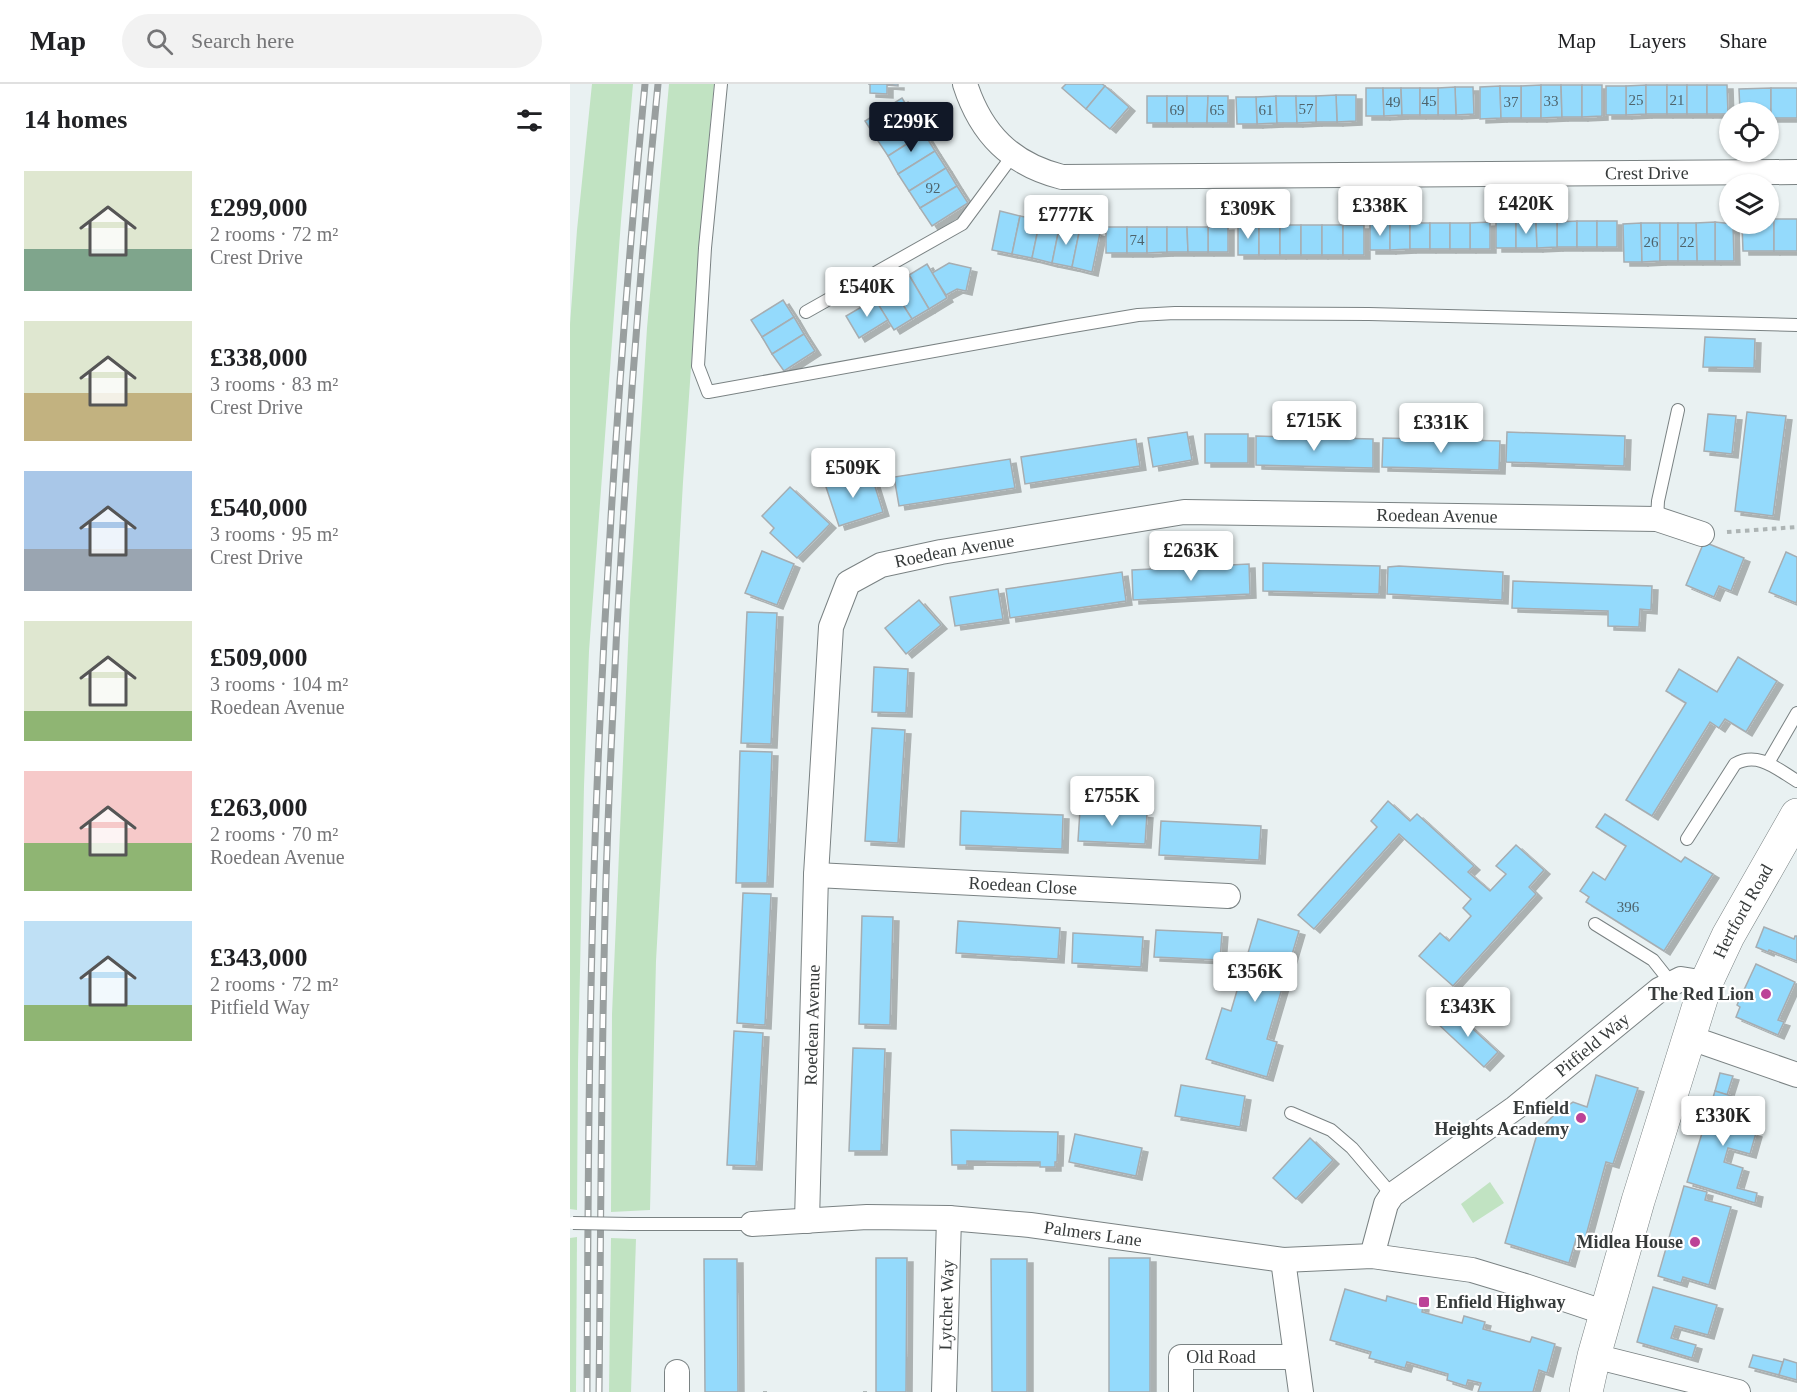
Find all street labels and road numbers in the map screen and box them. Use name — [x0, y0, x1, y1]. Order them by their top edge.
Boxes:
street label: Crest Drive — [1605, 163, 1689, 183]
street label: Roedean Avenue — [1376, 505, 1498, 527]
street label: Roedean Avenue — [893, 530, 1016, 572]
street label: Hertford Road — [1709, 861, 1777, 962]
street label: Roedean Close — [968, 873, 1077, 898]
street label: Roedean Avenue — [801, 964, 824, 1086]
street label: Pitfield Way — [1551, 1009, 1633, 1081]
street label: Palmers Lane — [1043, 1217, 1143, 1250]
street label: Lytchet Way — [935, 1259, 958, 1351]
street label: Old Road — [1186, 1347, 1256, 1367]

